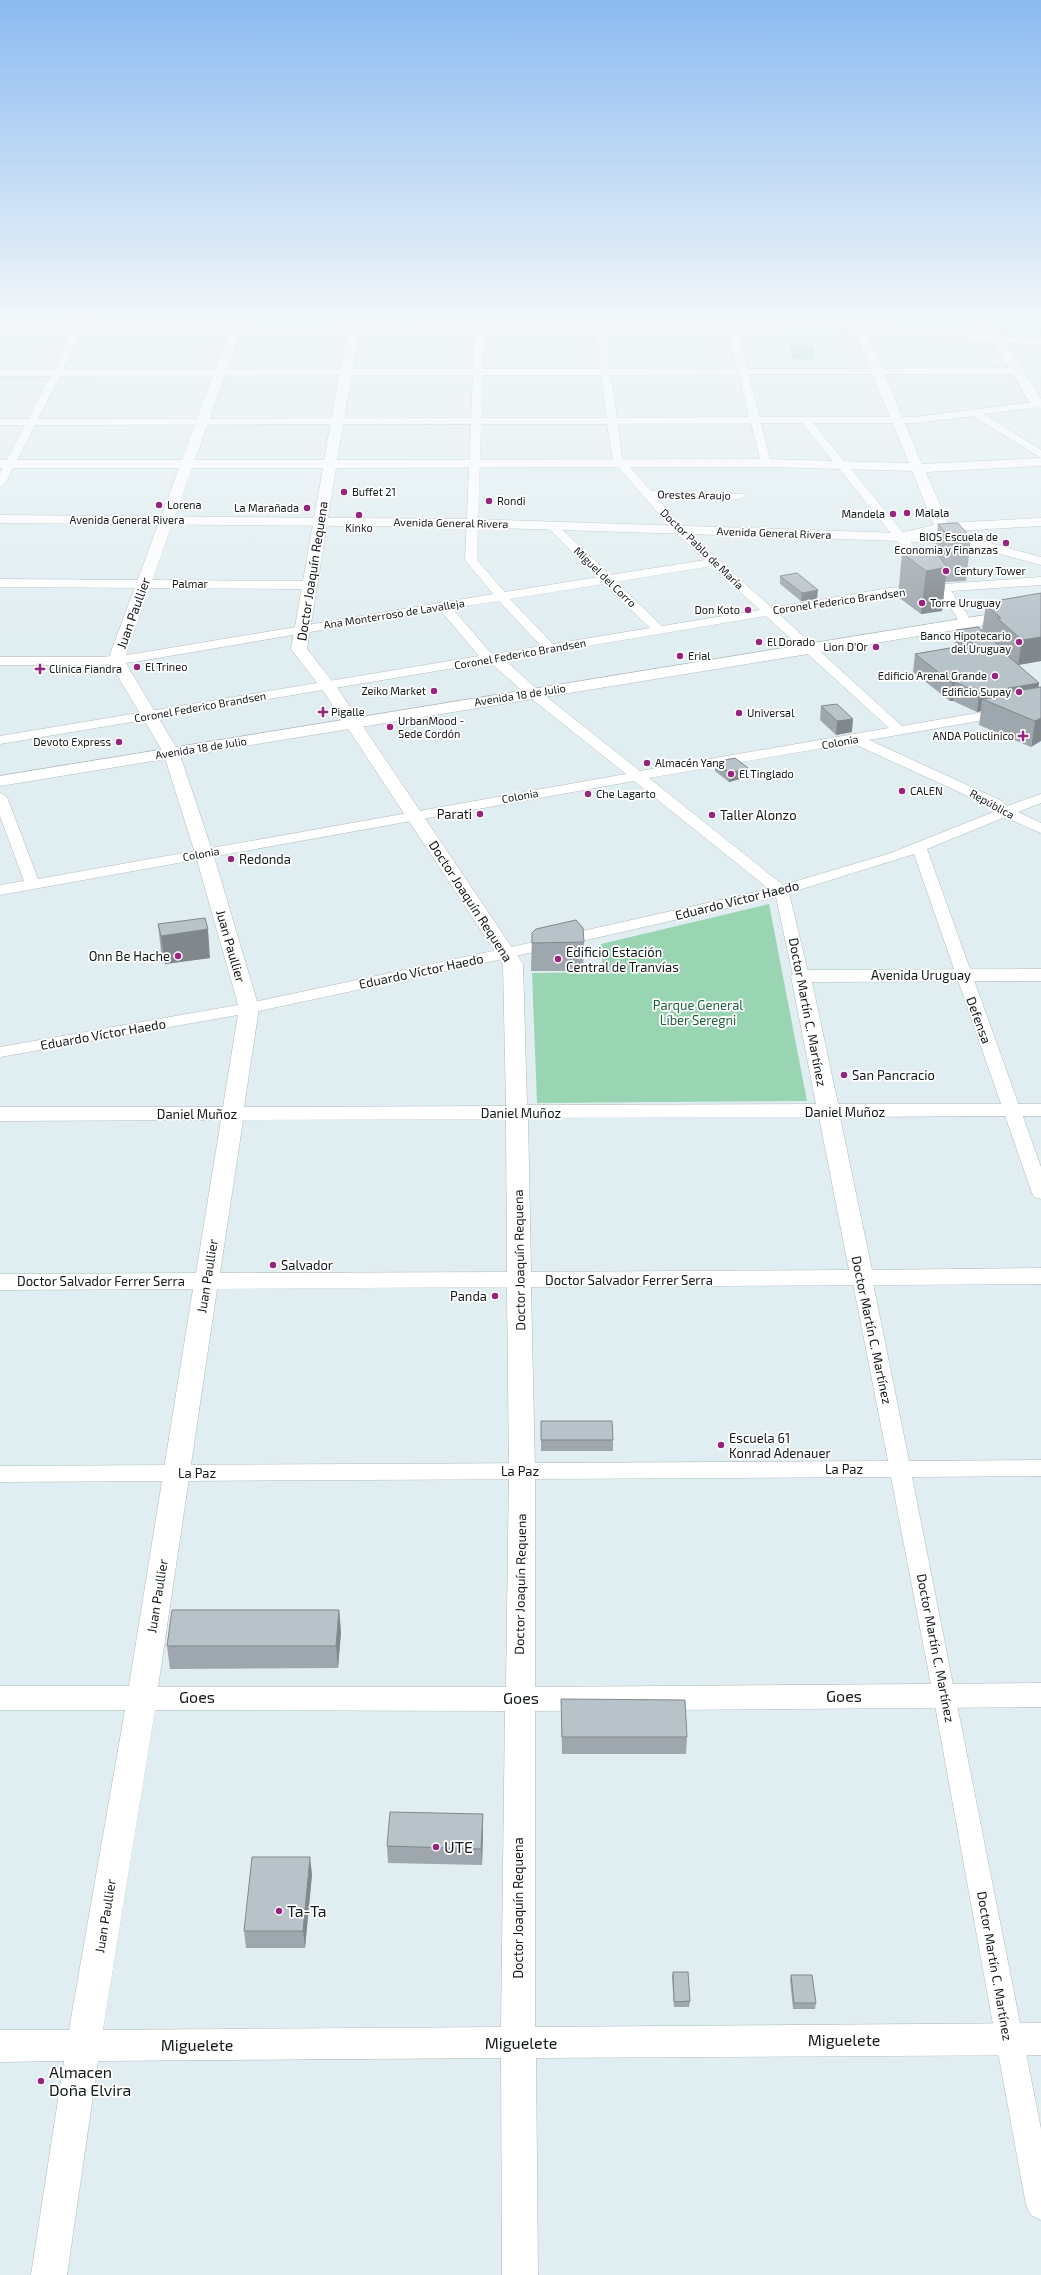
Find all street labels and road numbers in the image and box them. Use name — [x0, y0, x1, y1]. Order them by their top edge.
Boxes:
street label: Orestes Araujo — [657, 487, 731, 503]
street label: Doctor Joaquín Requena — [293, 500, 331, 642]
street label: Doctor Pablo de María — [658, 506, 747, 592]
street label: Avenida General Rivera — [70, 513, 184, 526]
street label: Avenida General Rivera — [393, 515, 509, 530]
street label: Avenida General Rivera — [716, 524, 832, 541]
street label: Miguel del Corro — [572, 544, 639, 610]
street label: Juan Paullier — [113, 575, 153, 651]
street label: Palmar — [172, 577, 209, 590]
street label: Coronel Federico Brandsen — [772, 585, 906, 616]
street label: Ana Monterroso de Lavalleja — [322, 596, 466, 632]
street label: Coronel Federico Brandsen — [453, 636, 587, 672]
street label: Avenida 18 de Julio — [473, 681, 567, 708]
street label: Coronel Federico Brandsen — [133, 689, 267, 725]
street label: Colonia — [820, 732, 859, 751]
street label: Avenida 18 de Julio — [154, 734, 248, 761]
street label: Colonia — [500, 786, 539, 805]
street label: República — [968, 786, 1017, 821]
street label: Doctor Joaquín Requena — [426, 837, 516, 965]
street label: Colonia — [181, 844, 220, 863]
street label: Eduardo Víctor Haedo — [673, 877, 801, 923]
street label: Juan Paullier — [213, 908, 249, 984]
street label: Doctor Martín C. Martínez — [786, 936, 830, 1088]
street label: Eduardo Víctor Haedo — [357, 950, 485, 992]
street label: Avenida Uruguay — [871, 967, 971, 983]
street label: Defensa — [963, 994, 995, 1046]
street label: Eduardo Víctor Haedo — [39, 1015, 167, 1053]
street label: Daniel Muñoz — [805, 1104, 885, 1120]
street label: Daniel Muñoz — [481, 1105, 561, 1121]
street label: Daniel Muñoz — [157, 1106, 237, 1122]
street label: Doctor Joaquín Requena — [510, 1189, 528, 1331]
street label: Juan Paullier — [193, 1238, 221, 1314]
street label: Doctor Martín C. Martínez — [848, 1254, 896, 1406]
street label: Doctor Salvador Ferrer Serra — [545, 1272, 713, 1288]
street label: Doctor Salvador Ferrer Serra — [17, 1273, 185, 1289]
street label: La Paz — [825, 1461, 863, 1477]
street label: La Paz — [501, 1463, 539, 1479]
street label: La Paz — [178, 1465, 216, 1481]
street label: Doctor Joaquín Requena — [511, 1513, 529, 1655]
street label: Juan Paullier — [143, 1558, 171, 1634]
street label: Doctor Martín C. Martínez — [914, 1572, 958, 1724]
street label: Goes — [826, 1686, 862, 1705]
street label: Goes — [179, 1687, 215, 1706]
street label: Goes — [503, 1688, 539, 1707]
street label: Doctor Joaquín Requena — [510, 1837, 526, 1979]
street label: Juan Paullier — [91, 1878, 119, 1954]
street label: Doctor Martín C. Martínez — [974, 1890, 1016, 2042]
street label: Miguelete — [808, 2030, 880, 2049]
street label: Miguelete — [485, 2033, 557, 2052]
street label: Miguelete — [161, 2035, 233, 2054]

